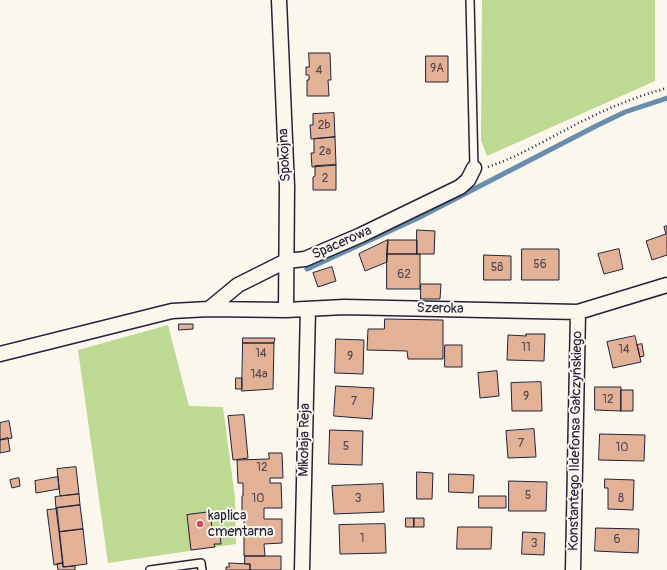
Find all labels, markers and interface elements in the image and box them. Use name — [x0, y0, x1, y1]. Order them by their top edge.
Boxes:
house number: 9A — [430, 62, 444, 76]
house number: 4 — [316, 64, 322, 78]
house number: 2b — [318, 119, 330, 133]
street label: Spokojna — [275, 128, 295, 182]
house number: 2a — [319, 145, 331, 159]
house number: 2 — [322, 172, 328, 186]
street label: Spacerowa — [310, 222, 374, 264]
house number: 56 — [533, 258, 547, 272]
house number: 58 — [491, 261, 503, 275]
house number: 62 — [397, 268, 411, 282]
street label: Szeroka — [416, 300, 464, 318]
street label: Konstantego Ildefonsa Gałczyńskiego — [566, 331, 586, 551]
house number: 11 — [521, 341, 531, 355]
house number: 14 — [618, 343, 630, 357]
house number: 14 — [255, 347, 267, 361]
house number: 9 — [347, 350, 353, 364]
house number: 14a — [250, 368, 268, 382]
house number: 9 — [523, 390, 529, 404]
house number: 12 — [602, 393, 614, 407]
house number: 7 — [351, 395, 357, 409]
street label: Mikołaja Reja — [296, 403, 314, 477]
house number: 7 — [518, 437, 524, 451]
house number: 5 — [343, 440, 349, 454]
house number: 10 — [616, 441, 628, 455]
house number: 12 — [256, 461, 268, 475]
house number: 5 — [525, 489, 531, 503]
house number: 10 — [252, 492, 264, 506]
house number: 3 — [355, 492, 361, 506]
house number: 8 — [618, 492, 624, 506]
place label: kaplica cmentarna — [208, 508, 274, 540]
marker: kaplica cmentarna — [195, 519, 205, 529]
house number: 1 — [360, 532, 364, 546]
house number: 6 — [614, 533, 620, 547]
house number: 3 — [531, 537, 537, 551]

